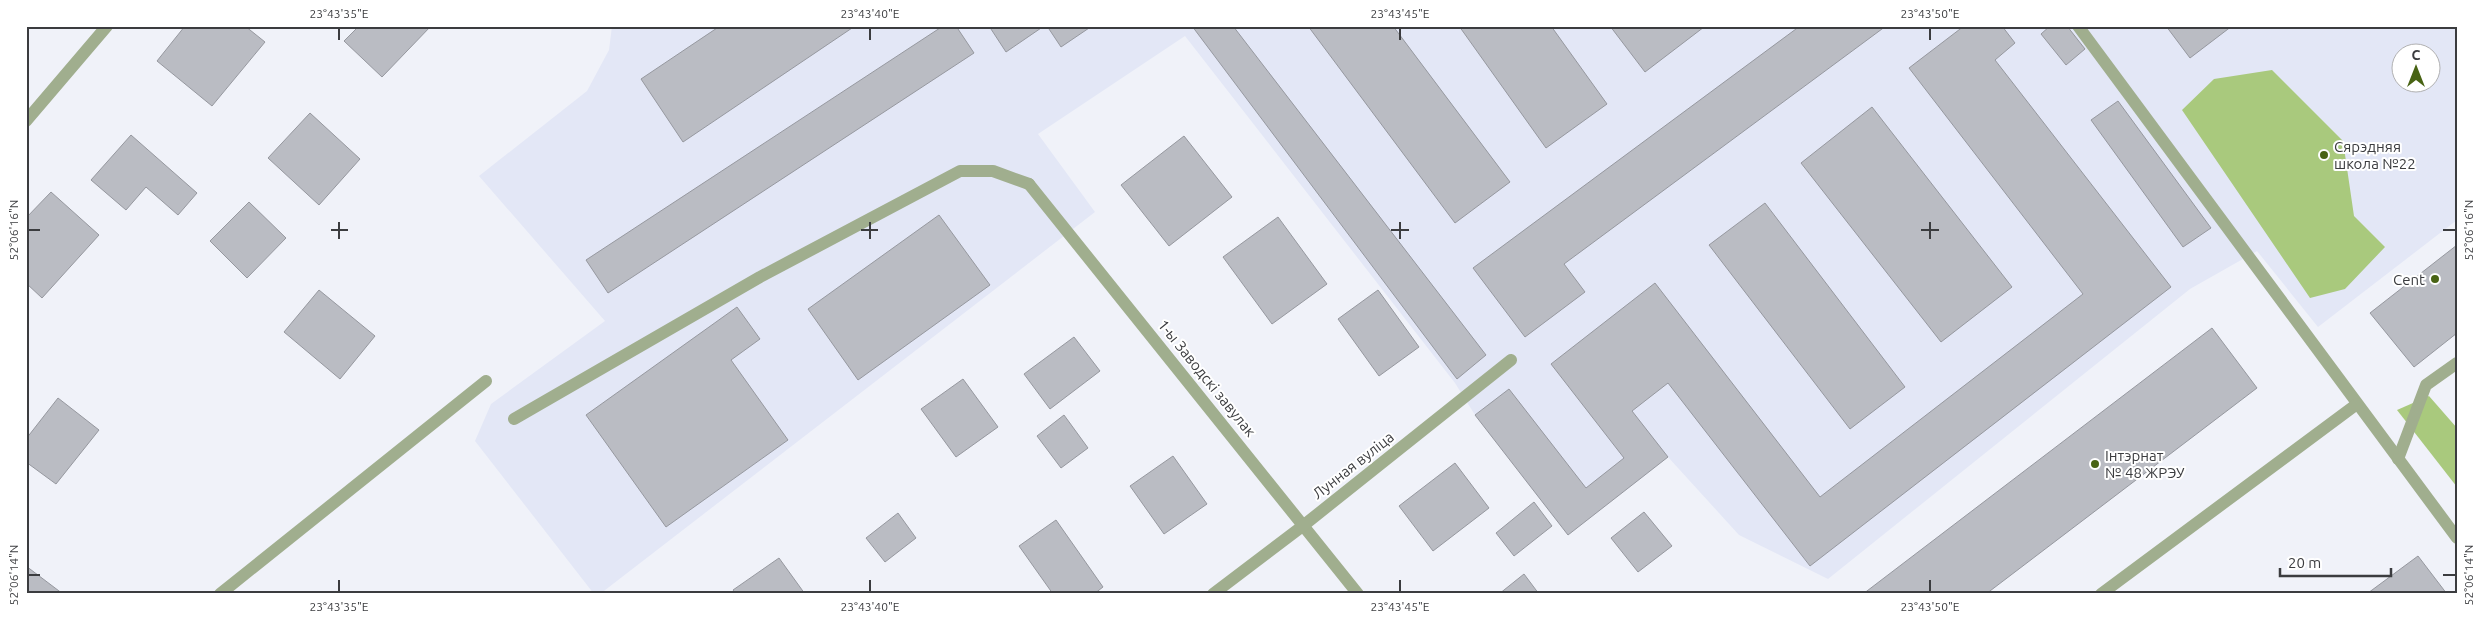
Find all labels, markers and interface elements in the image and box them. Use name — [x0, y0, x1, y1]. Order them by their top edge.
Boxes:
text: 23°43'35"E — [310, 7, 369, 20]
text: 23°43'40"E — [841, 7, 900, 20]
text: 23°43'45"E — [1371, 7, 1430, 20]
text: 23°43'50"E — [1901, 7, 1960, 20]
north arrow — [2390, 42, 2440, 92]
text: С — [2412, 47, 2421, 63]
place label: Сярэдняя школа №22 — [2334, 138, 2416, 172]
marker: Сярэдняя школа №22 — [2318, 149, 2330, 161]
text: 52°06'16"N — [7, 200, 20, 260]
text: 52°06'16"N — [2462, 200, 2475, 260]
place label: Cent — [2393, 271, 2425, 288]
marker: Cent — [2429, 273, 2441, 285]
street label: 1-ы Заводскі завулак — [1155, 316, 1260, 440]
street label: Лунная вуліца — [1309, 428, 1397, 502]
place label: Інтэрнат № 48 ЖРЭУ — [2105, 447, 2185, 481]
marker: Інтэрнат № 48 ЖРЭУ — [2089, 458, 2101, 470]
text: 52°06'14"N — [7, 545, 20, 605]
scale bar — [2280, 545, 2392, 577]
text: 52°06'14"N — [2462, 545, 2475, 605]
text: 20 m — [2288, 554, 2321, 571]
text: 23°43'35"E — [310, 600, 369, 613]
text: 23°43'40"E — [841, 600, 900, 613]
text: 23°43'45"E — [1371, 600, 1430, 613]
text: 23°43'50"E — [1901, 600, 1960, 613]

